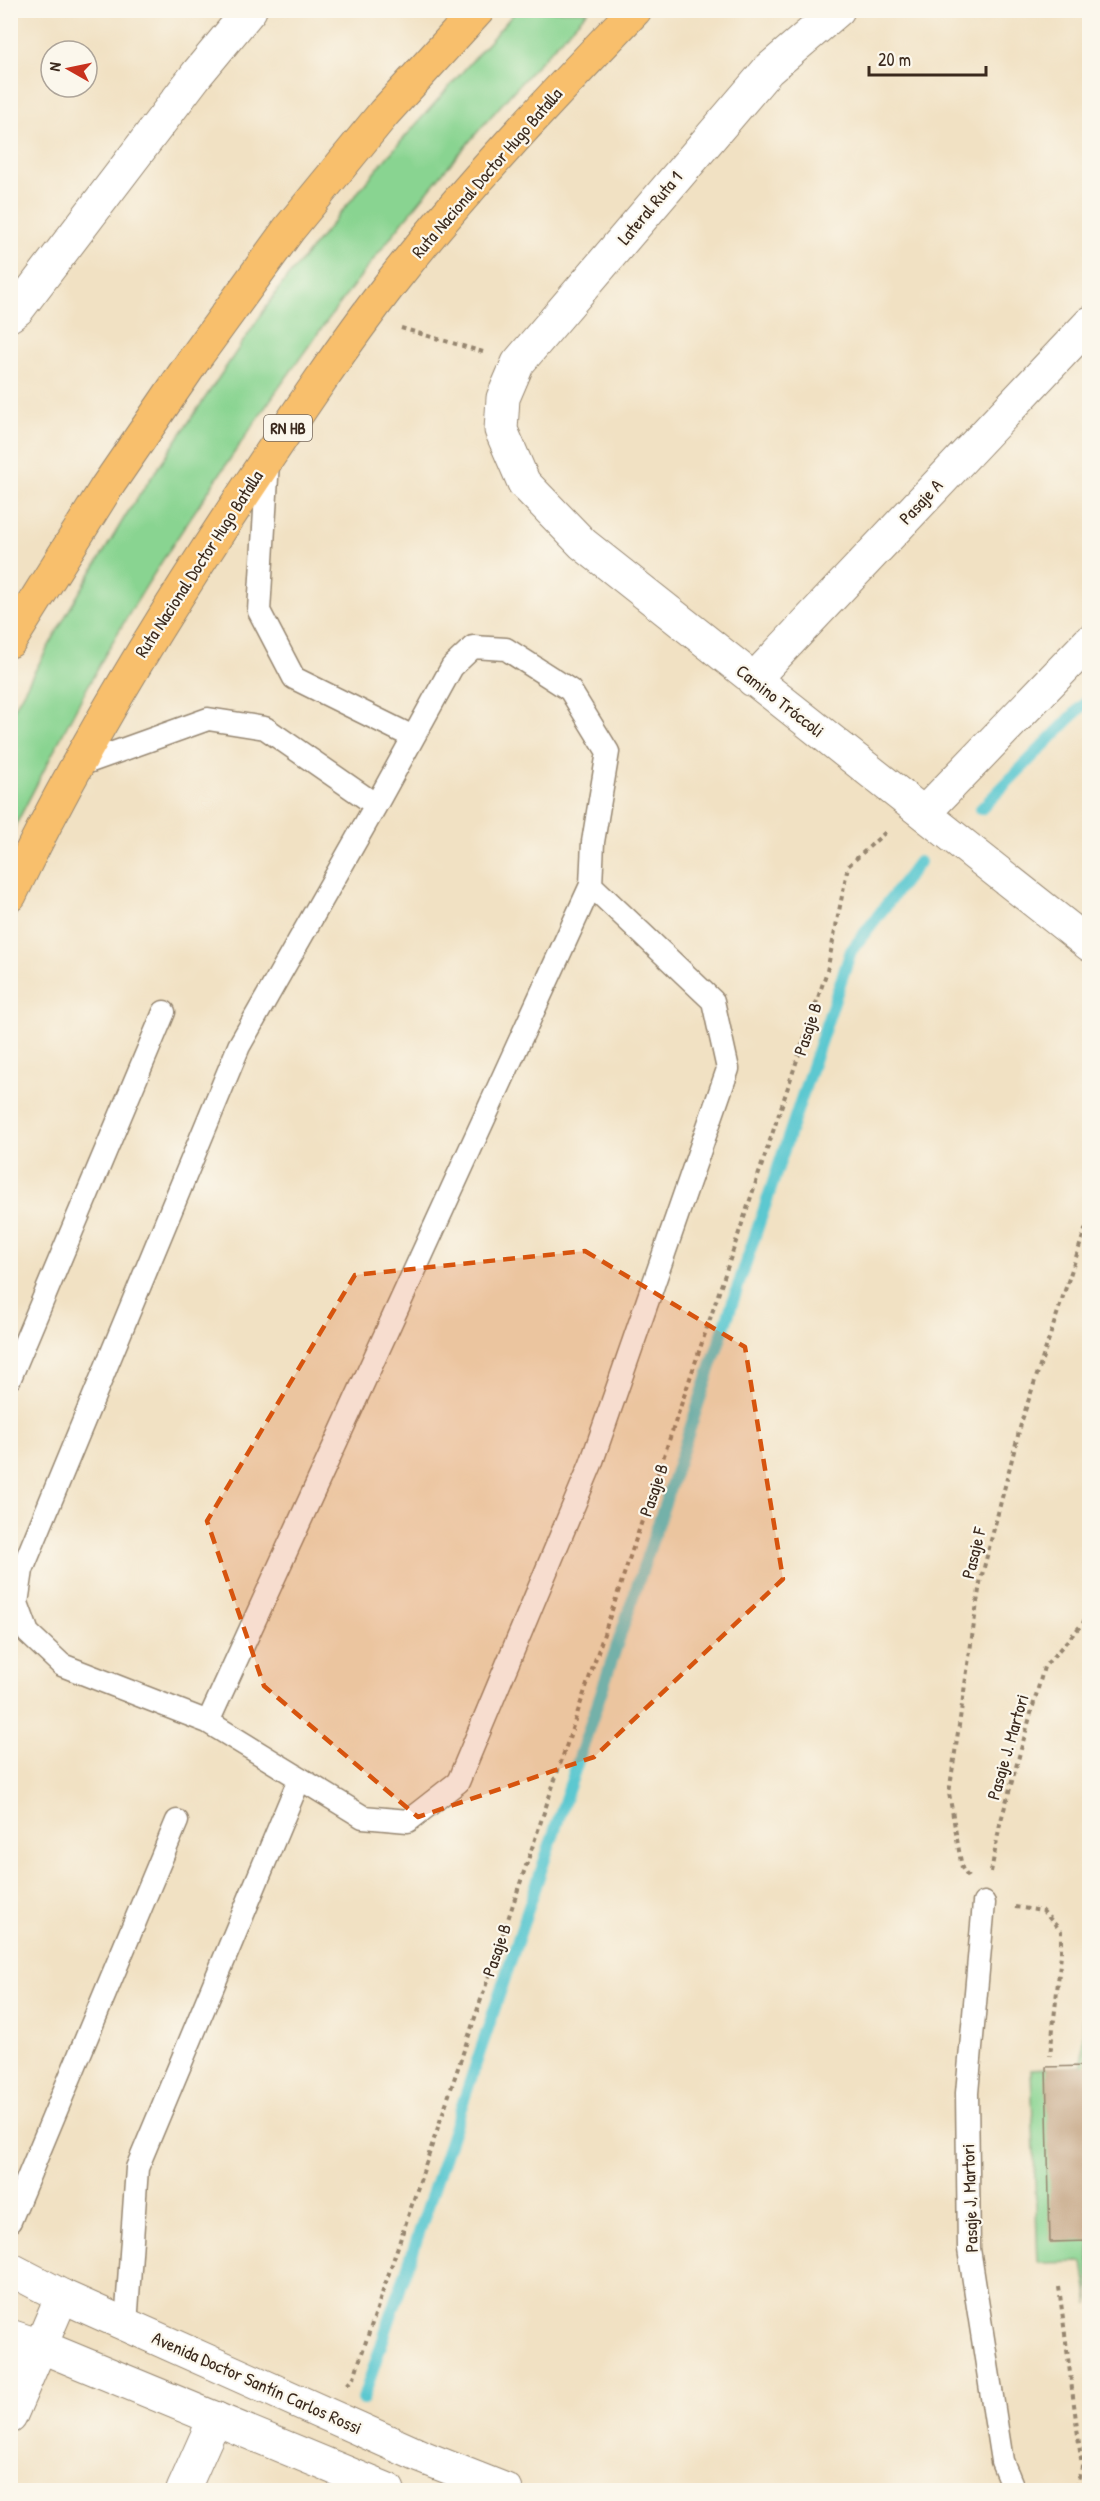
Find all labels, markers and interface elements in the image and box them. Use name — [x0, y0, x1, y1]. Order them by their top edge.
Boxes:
north arrow — [39, 39, 99, 99]
scale bar — [869, 39, 986, 77]
text: 20 m — [878, 47, 911, 72]
text: N — [43, 60, 66, 73]
street label: Ruta Nacional Doctor Hugo Batalla — [406, 82, 568, 263]
street label: Lateral Ruta 1 — [611, 165, 688, 250]
road number: RN HB — [264, 415, 312, 441]
street label: Ruta Nacional Doctor Hugo Batalla — [129, 465, 269, 662]
street label: Pasaje A — [893, 473, 948, 530]
street label: Camino Tróccoli — [731, 658, 830, 743]
street label: Pasaje B — [787, 999, 828, 1059]
street label: Pasaje B — [633, 1460, 674, 1520]
street label: Pasaje F — [955, 1523, 992, 1581]
street label: Pasaje J. Martori — [980, 1691, 1035, 1803]
street label: Pasaje B — [476, 1920, 517, 1980]
street label: Pasaje J, Martori — [955, 2143, 984, 2253]
street label: Avenida Doctor Santín Carlos Rossi — [148, 2325, 366, 2440]

